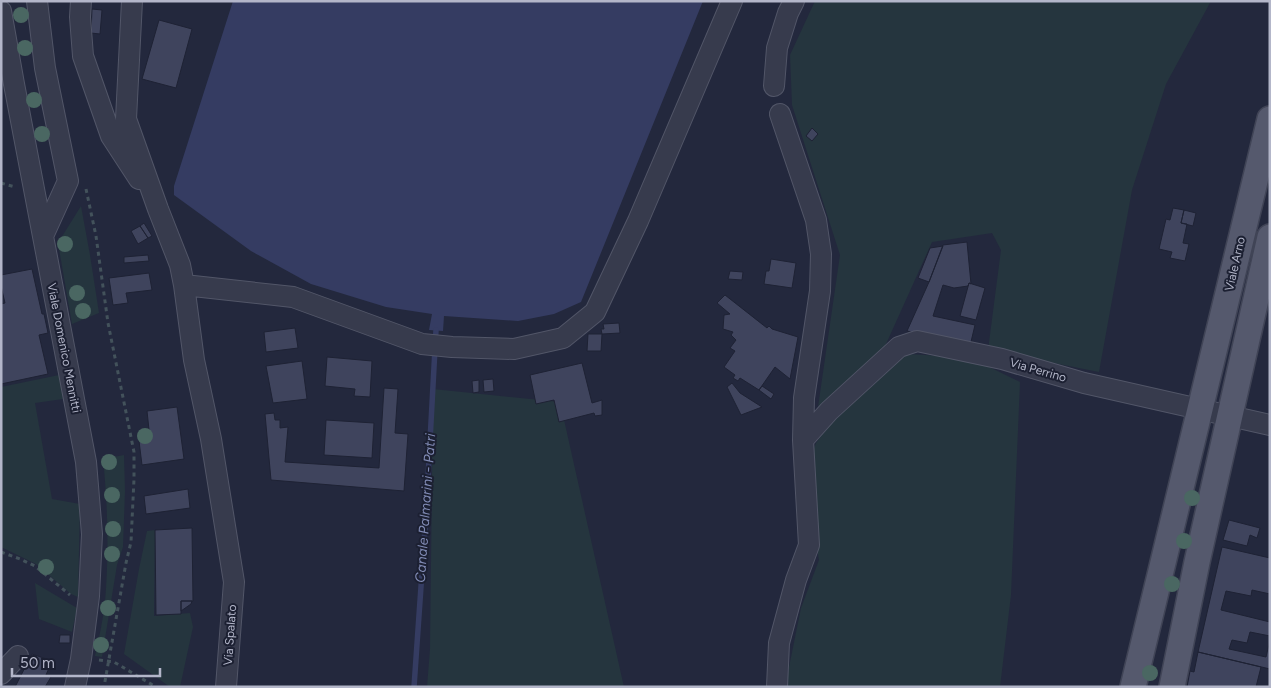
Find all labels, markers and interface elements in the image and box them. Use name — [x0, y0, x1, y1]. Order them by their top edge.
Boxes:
street label: Viale Arno — [1222, 235, 1248, 292]
street label: Viale Domenico Mennitti — [45, 282, 83, 414]
street label: Via Perrino — [1008, 355, 1068, 385]
water label: Canale Palmarini - Patri — [412, 432, 439, 583]
street label: Via Spalato — [221, 604, 239, 666]
scale bar — [12, 646, 160, 678]
text: 50 m — [20, 654, 55, 672]

